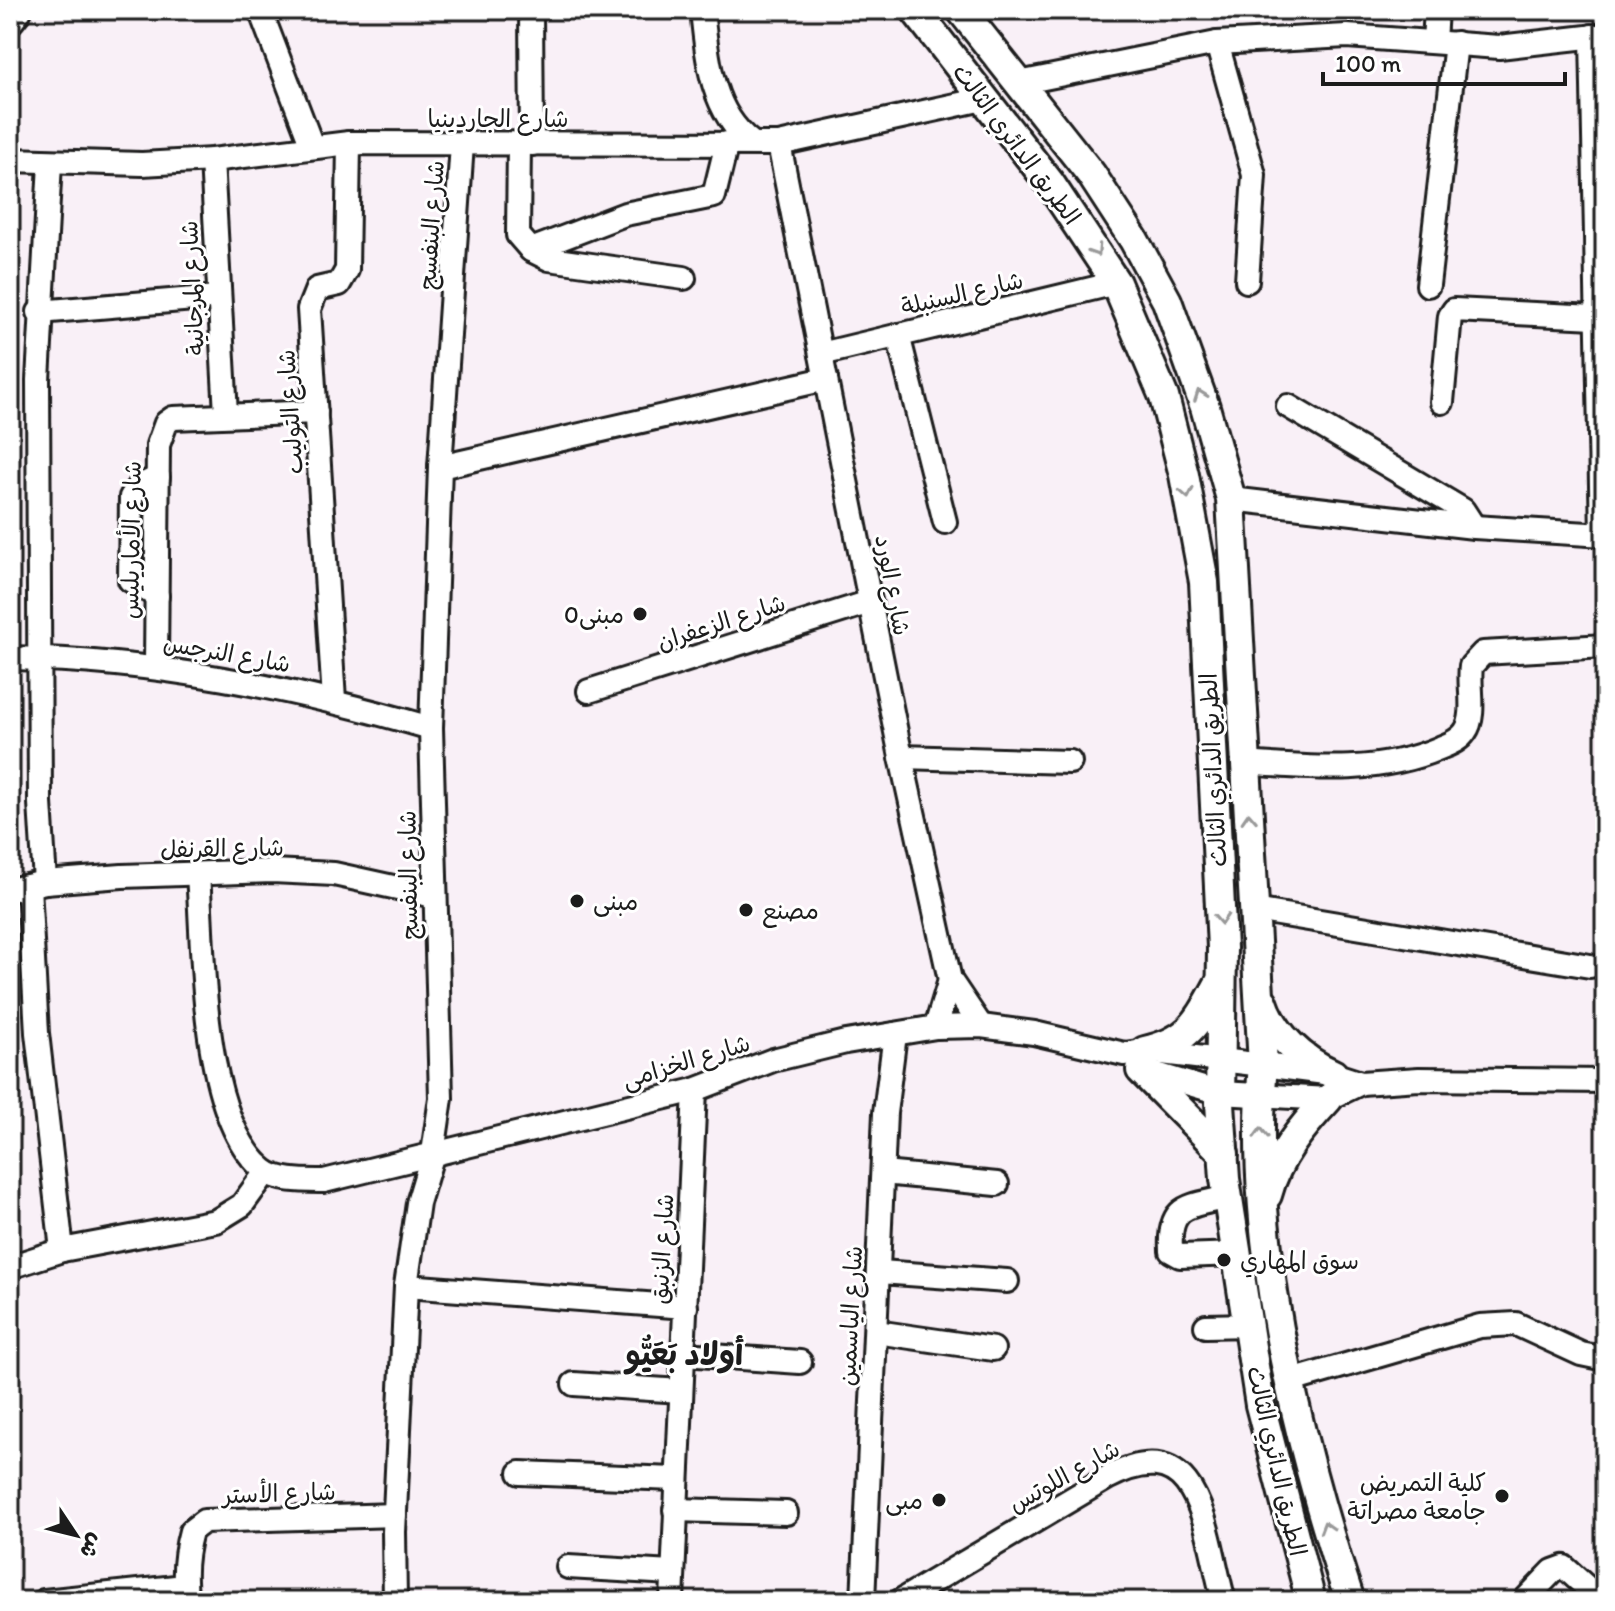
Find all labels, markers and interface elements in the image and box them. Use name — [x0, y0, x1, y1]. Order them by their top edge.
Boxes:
scale bar — [1323, 36, 1565, 86]
text: 100 m — [1335, 49, 1401, 78]
street label: الطريق الدائري الثالث — [945, 58, 1087, 232]
street label: شارع الجاردينيا — [427, 104, 569, 136]
street label: شارع البنفسج — [412, 159, 453, 291]
street label: شارع المرجانية — [174, 220, 213, 356]
one-way arrow — [1086, 243, 1101, 257]
street label: شارع السنبلة — [898, 265, 1027, 324]
street label: شارع التوليب — [271, 348, 312, 475]
one-way arrow — [1194, 388, 1210, 402]
street label: شارع الأماريليس — [113, 460, 150, 620]
one-way arrow — [1178, 486, 1195, 500]
street label: شارع الورد — [866, 532, 917, 638]
street label: شارع الزعفران — [653, 588, 790, 659]
place label: مبنى0 — [564, 600, 624, 630]
marker: مبنى0 — [631, 605, 649, 623]
street label: شارع النرجس — [161, 628, 293, 681]
street label: الطريق الدائري الثالث — [1193, 672, 1236, 868]
street label: شارع البنفسج — [392, 810, 427, 940]
one-way arrow — [1240, 811, 1257, 824]
street label: شارع القرنفل — [160, 832, 284, 867]
place label: مبنى — [593, 887, 638, 917]
marker: مبنى — [568, 892, 586, 910]
place label: مصنع — [762, 896, 819, 928]
marker: مصنع — [737, 901, 755, 919]
one-way arrow — [1212, 913, 1229, 926]
street label: شارع الخزامى — [619, 1028, 754, 1097]
one-way arrow — [1252, 1126, 1269, 1139]
street label: شارع الزنبق — [645, 1193, 682, 1305]
street label: شارع الياسمين — [832, 1245, 871, 1387]
place label: سوق المهاري — [1240, 1246, 1359, 1278]
marker: سوق المهاري — [1215, 1251, 1233, 1269]
district label: أولاد بَعَيُّو — [623, 1334, 744, 1375]
street label: الطريق الدائري الثالث — [1238, 1363, 1313, 1559]
street label: شارع اللوتس — [1003, 1434, 1126, 1521]
place label: كلية التمريض جامعة مصراتة — [1347, 1468, 1486, 1525]
street label: شارع الأستر — [220, 1475, 336, 1513]
place label: مبى — [885, 1486, 923, 1516]
marker: كلية التمريض جامعة مصراتة — [1493, 1487, 1511, 1505]
marker: مبى — [930, 1491, 948, 1509]
north arrow — [36, 1495, 116, 1575]
one-way arrow — [1319, 1520, 1335, 1534]
text: ش — [74, 1529, 110, 1564]

